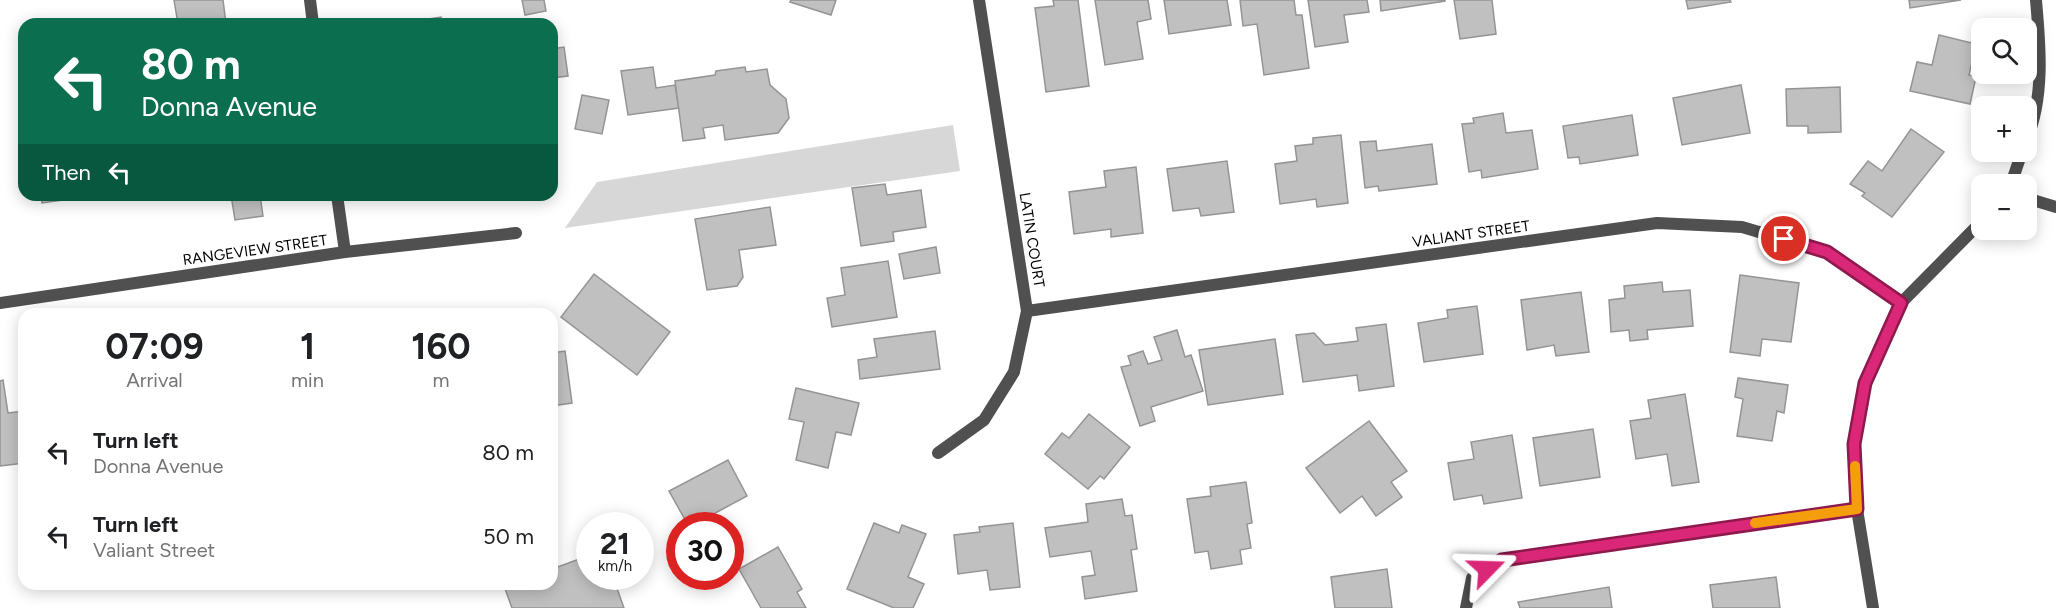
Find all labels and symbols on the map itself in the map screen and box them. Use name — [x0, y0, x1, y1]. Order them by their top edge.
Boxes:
street label: LATIN COURT — [1016, 191, 1049, 290]
pin — [1758, 213, 1809, 264]
street label: VALIANT STREET — [1411, 217, 1532, 251]
street label: RANGEVIEW STREET — [182, 231, 329, 269]
speed limit sign: 30 — [666, 512, 744, 590]
position arrow — [1455, 537, 1519, 601]

